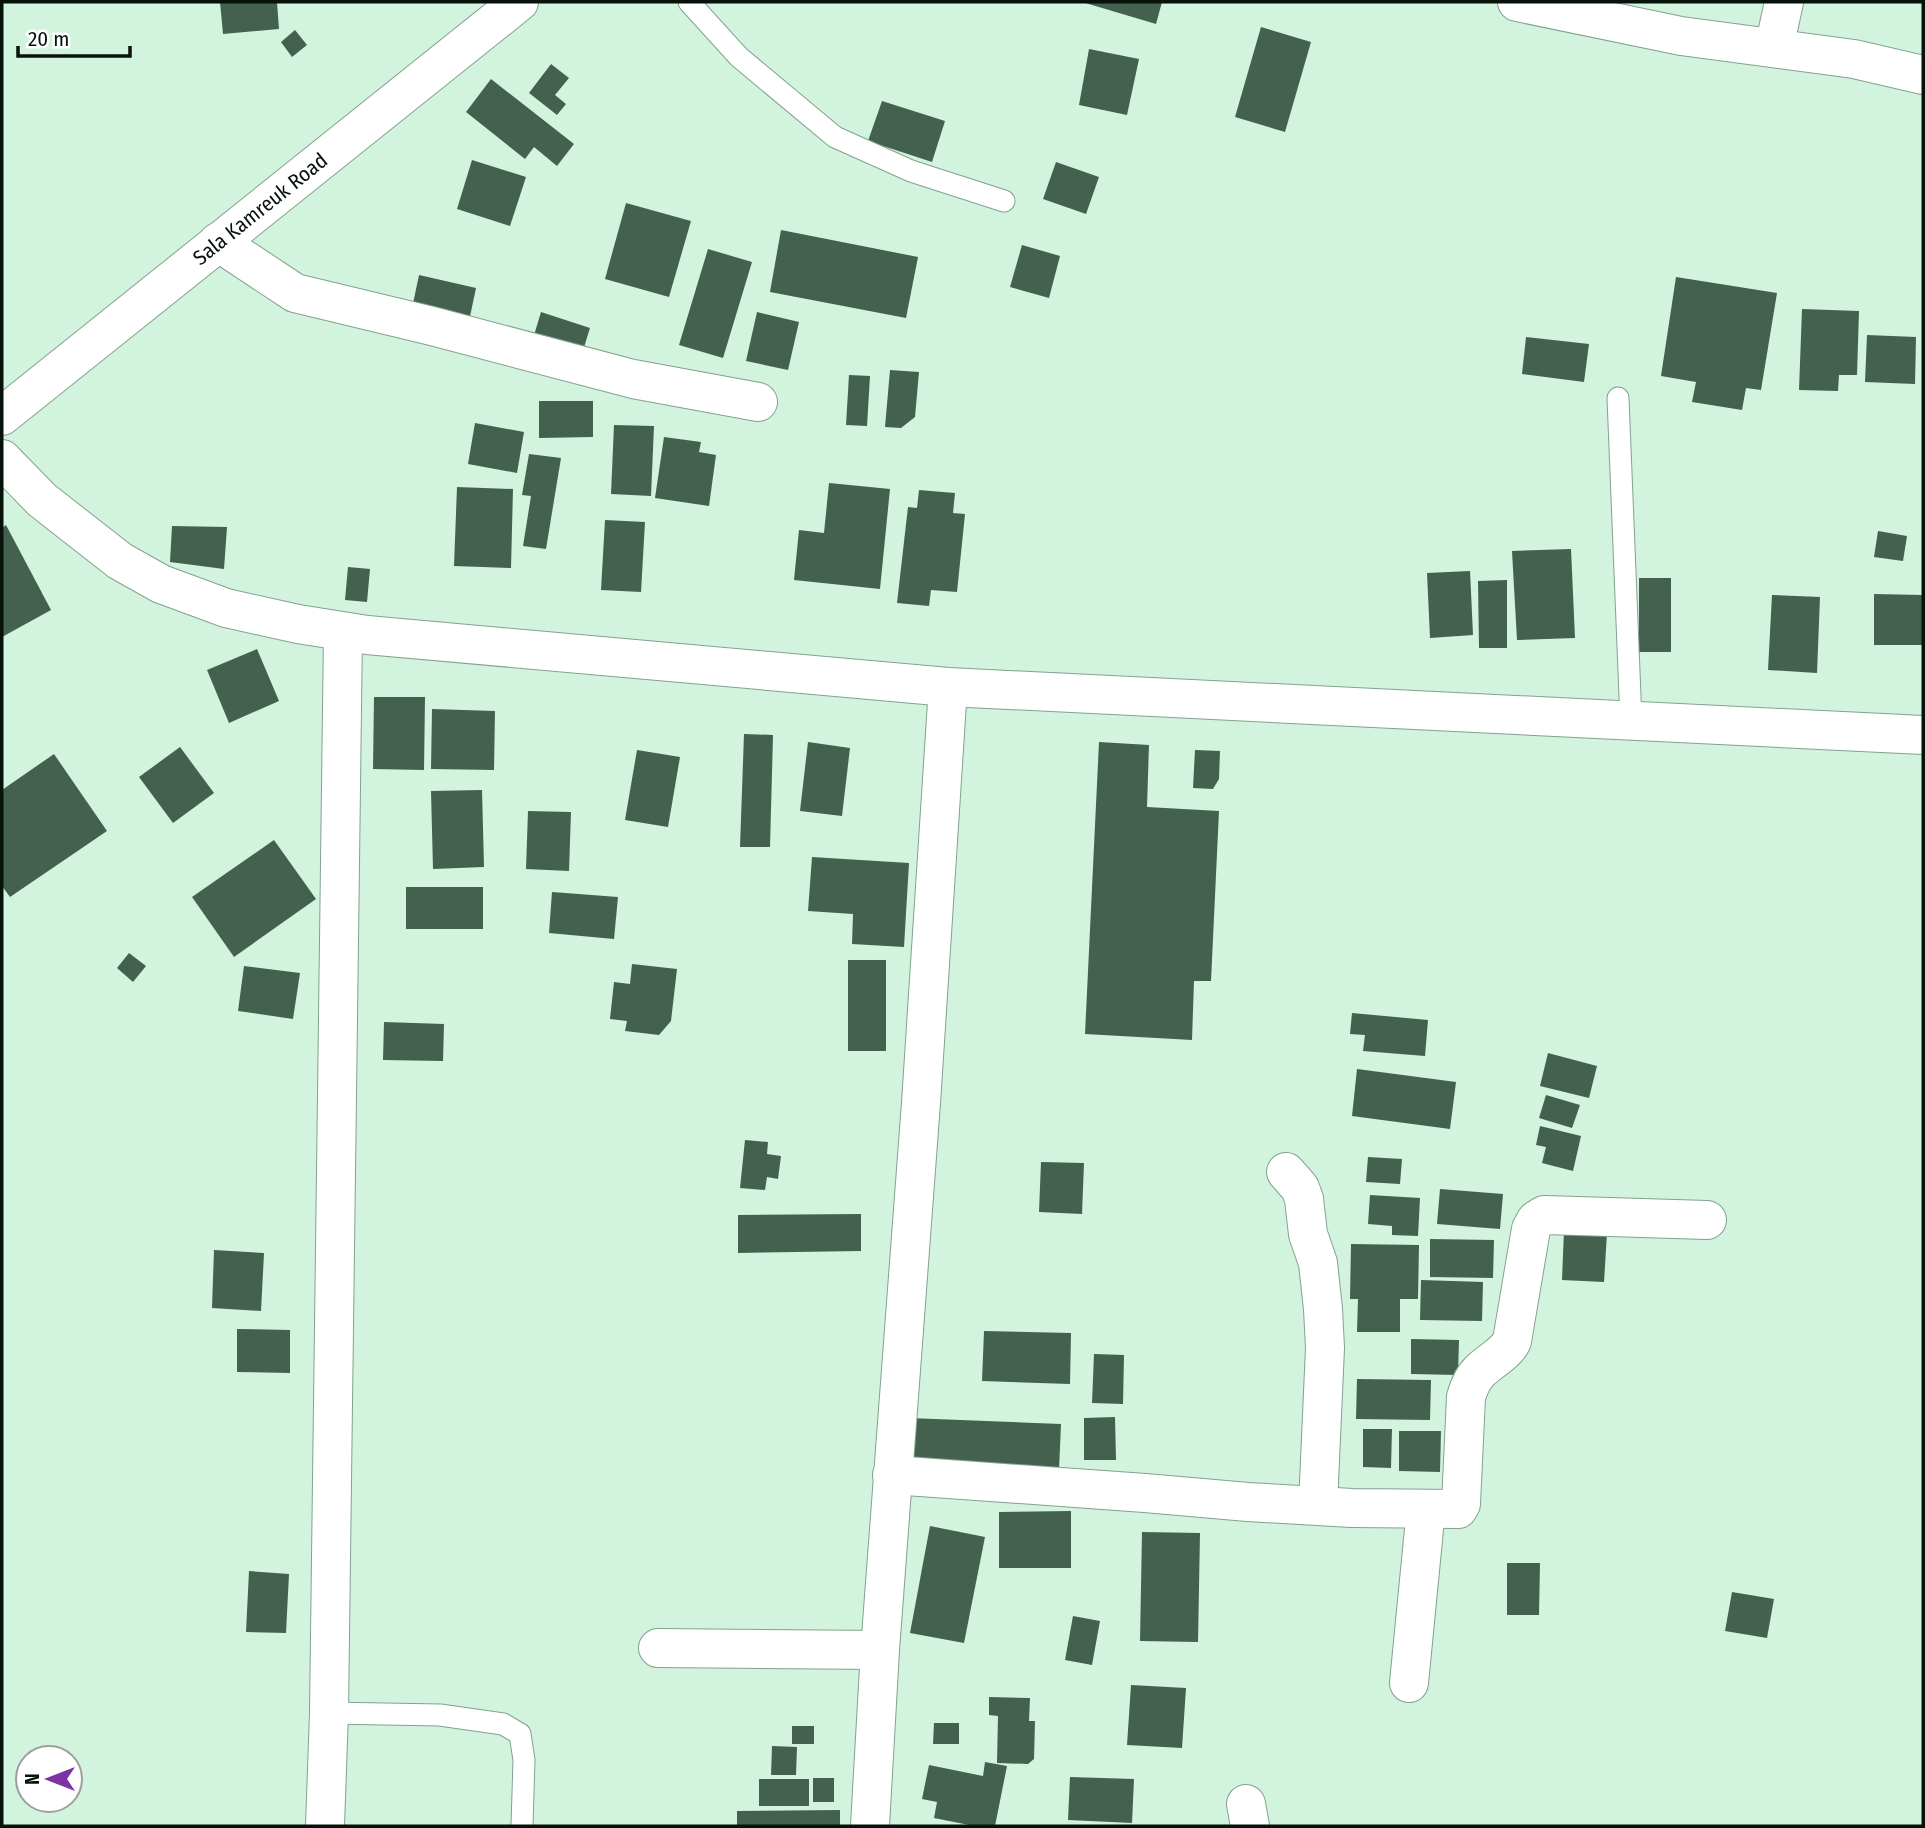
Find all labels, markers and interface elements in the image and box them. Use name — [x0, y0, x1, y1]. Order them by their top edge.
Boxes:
scale bar — [18, 14, 130, 58]
text: 20 m — [28, 26, 69, 52]
street label: Sala Kamreuk Road — [188, 147, 333, 271]
north arrow — [14, 1744, 84, 1814]
text: N — [21, 1773, 44, 1785]

